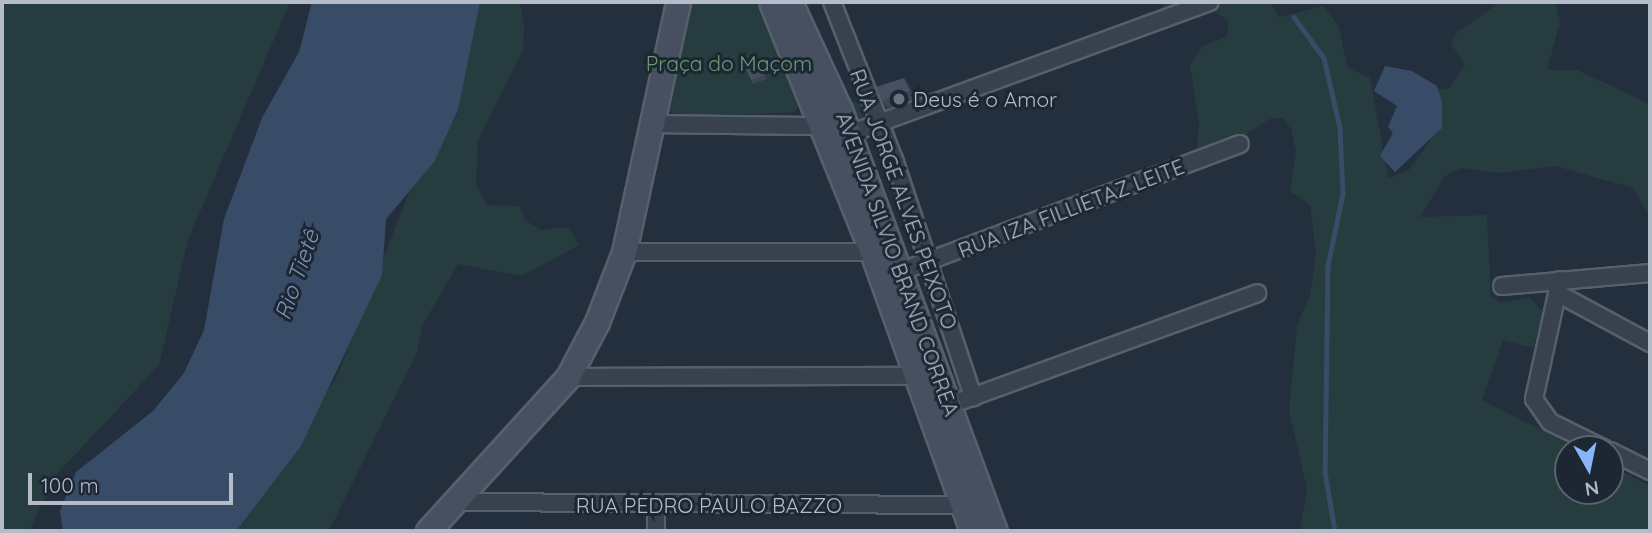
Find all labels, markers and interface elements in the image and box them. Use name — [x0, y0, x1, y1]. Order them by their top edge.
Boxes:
park label: Praça do Maçom — [646, 50, 812, 76]
street label: RUA JORGE ALVES PEIXOTO — [845, 65, 963, 333]
place label: Deus é o Amor — [913, 86, 1057, 112]
marker: Deus é o Amor — [891, 91, 907, 107]
street label: AVENIDA SILVIO BRAND CORREA — [831, 109, 965, 419]
street label: RUA IZA FILLIETAZ LEITE — [954, 153, 1188, 263]
water label: Rio Tietê — [269, 227, 325, 323]
north arrow — [1554, 435, 1624, 505]
scale bar — [32, 460, 236, 504]
text: 100 m — [41, 472, 99, 498]
text: N — [1583, 476, 1601, 502]
street label: RUA PEDRO PAULO BAZZO — [576, 492, 842, 518]

